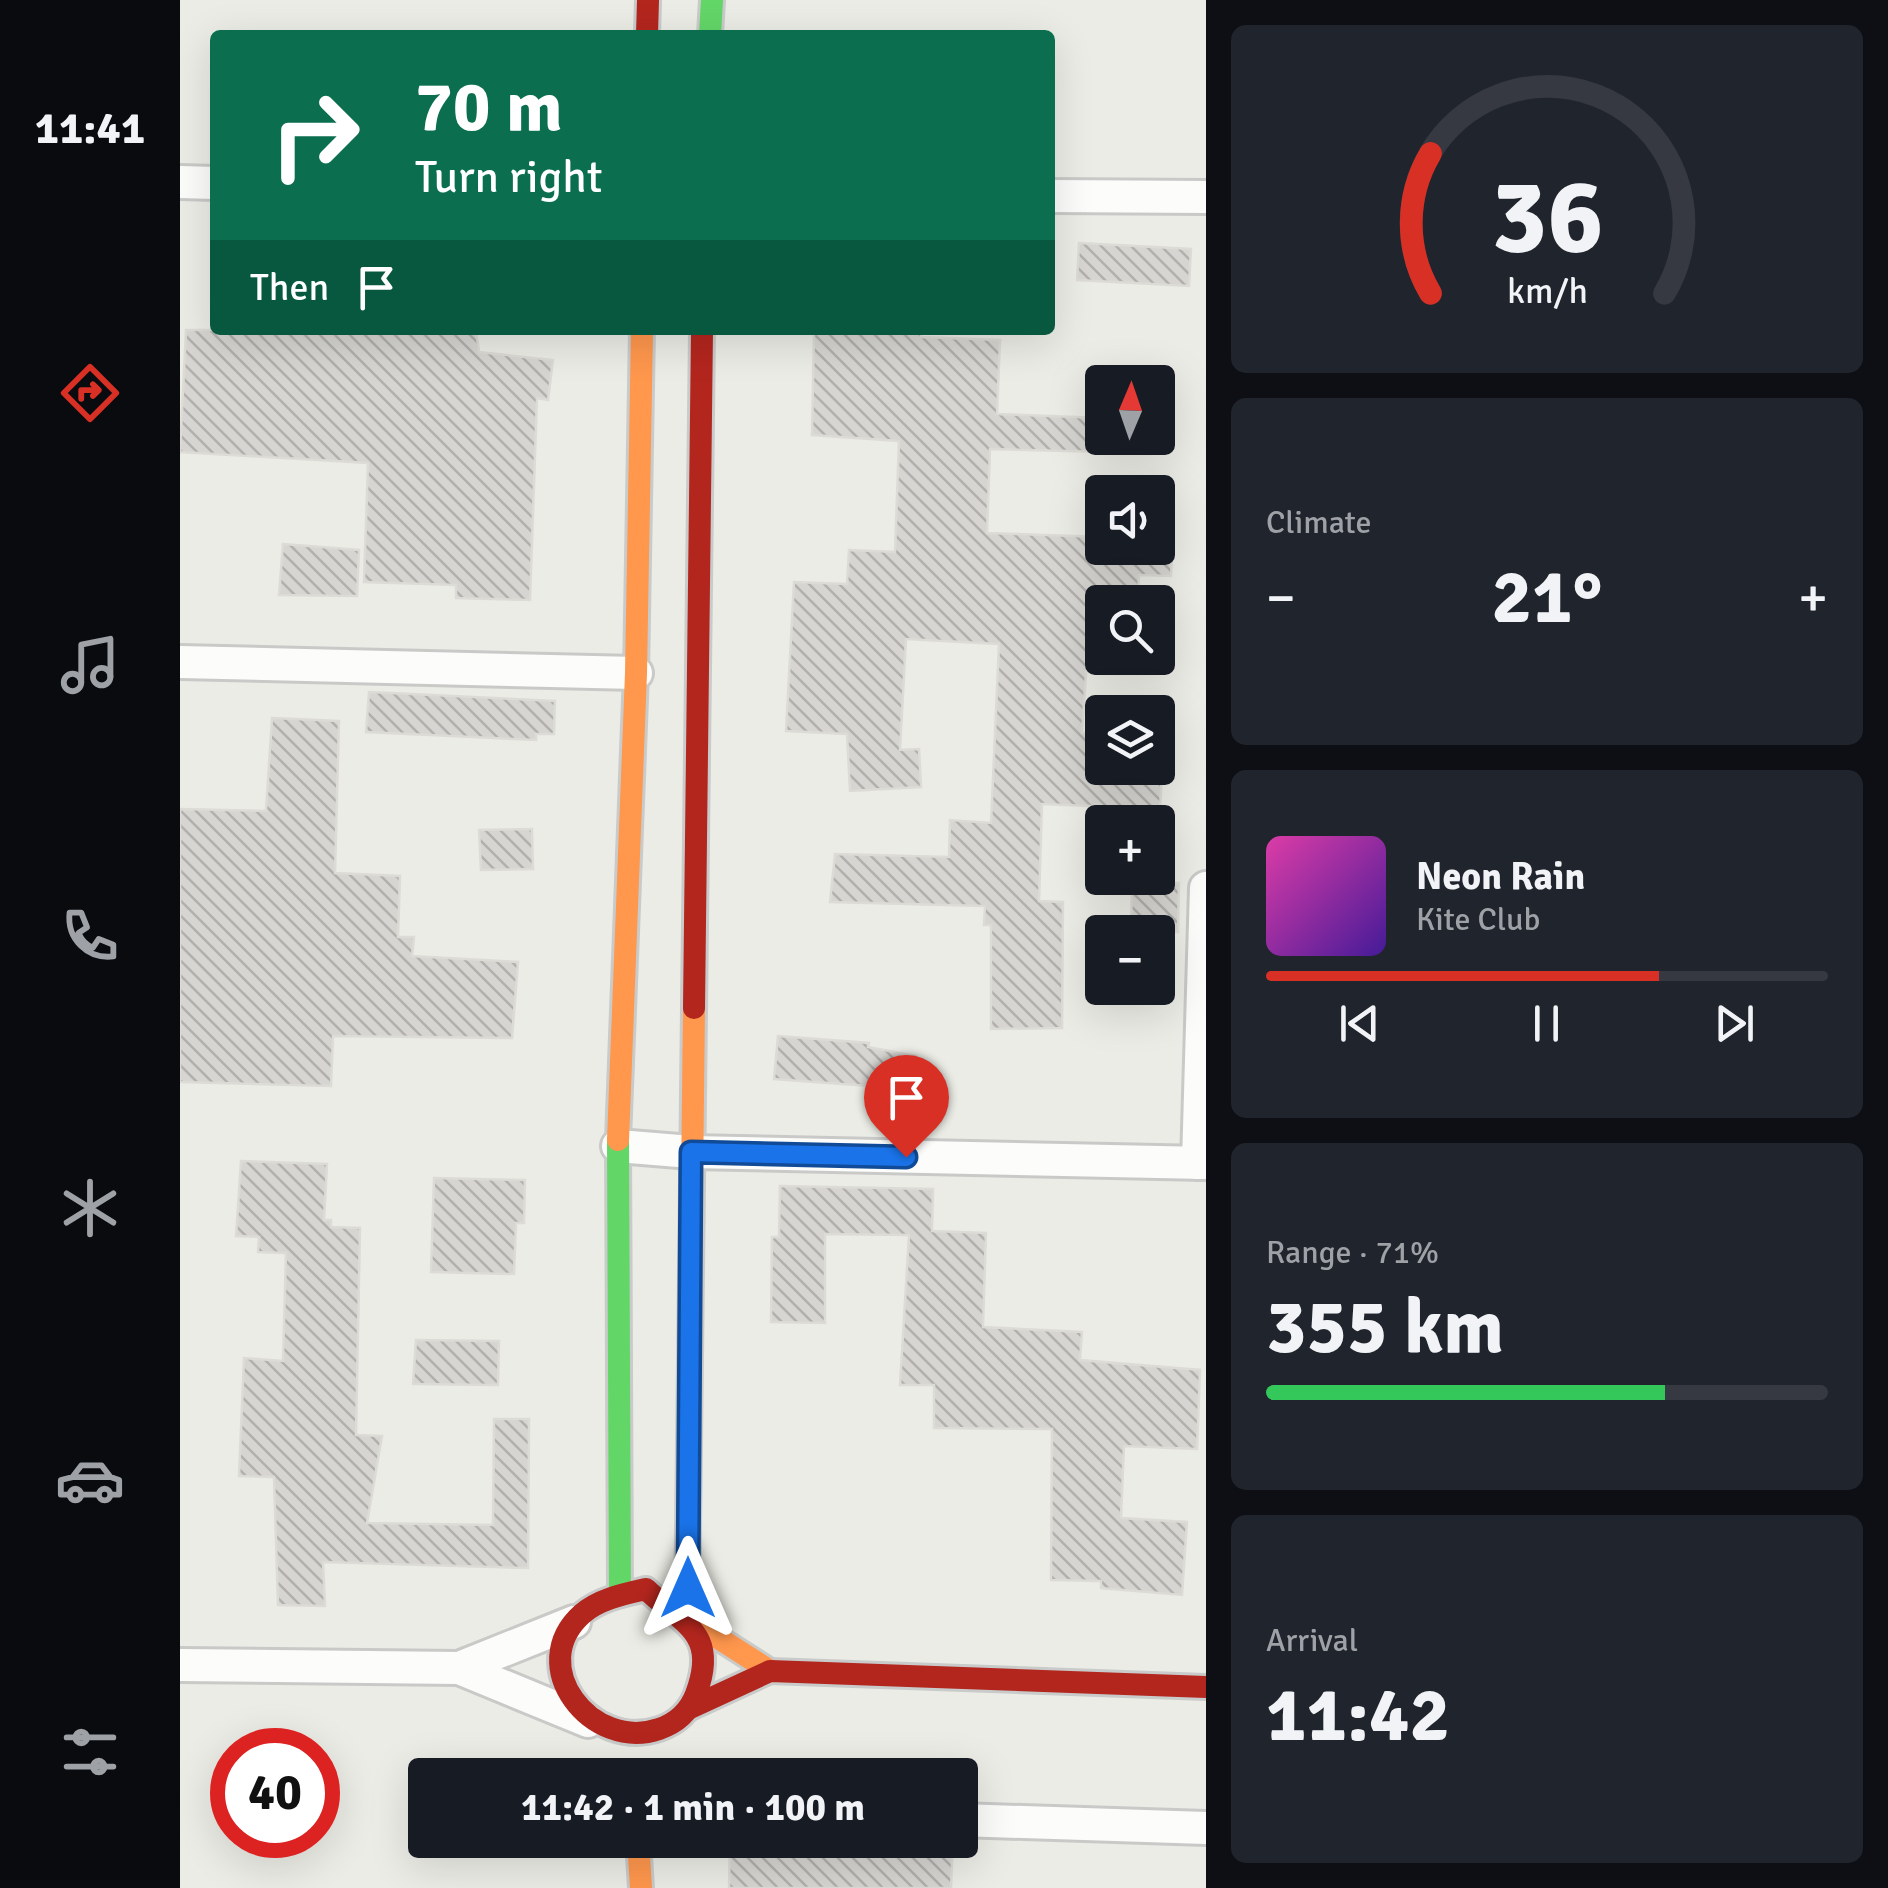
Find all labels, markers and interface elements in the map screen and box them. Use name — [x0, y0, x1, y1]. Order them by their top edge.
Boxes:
text: 70 m — [415, 64, 563, 150]
icon: right — [250, 70, 380, 200]
text: 11:41 — [35, 101, 145, 156]
text: Turn right — [415, 150, 603, 205]
text: 36 — [1491, 153, 1603, 281]
icon: arrive — [349, 260, 404, 315]
text: Then — [250, 264, 329, 311]
text: km/h — [1507, 269, 1587, 313]
icon: directions — [55, 358, 125, 428]
north arrow — [1085, 365, 1175, 455]
map controls — [1085, 365, 1175, 1005]
button: sound — [1085, 475, 1175, 565]
text: Climate — [1266, 503, 1372, 542]
text: 21° — [1492, 551, 1603, 644]
text: − — [1266, 564, 1296, 632]
text: + — [1798, 564, 1828, 632]
button: search — [1085, 585, 1175, 675]
icon: music — [55, 630, 125, 700]
button: layers — [1085, 695, 1175, 785]
button: + — [1085, 805, 1175, 895]
text: Neon Rain — [1416, 853, 1585, 900]
text: Kite Club — [1416, 900, 1540, 939]
icon: phone — [55, 901, 125, 971]
button: − — [1085, 915, 1175, 1005]
icon: previous — [1332, 996, 1387, 1051]
icon: pause — [1519, 996, 1574, 1051]
icon: next — [1707, 996, 1762, 1051]
pin — [864, 1055, 949, 1158]
icon: arrive — [879, 1070, 934, 1125]
icon: climate — [55, 1173, 125, 1243]
text: Range · 71% — [1266, 1233, 1439, 1272]
text: 355 km — [1266, 1281, 1504, 1374]
icon: car — [55, 1445, 125, 1515]
position arrow — [636, 1536, 740, 1640]
text: Arrival — [1266, 1621, 1358, 1660]
text: 11:42 — [1266, 1669, 1450, 1762]
icon: filters — [55, 1717, 125, 1787]
speed limit sign: 40 — [210, 1728, 340, 1858]
text: 11:42 · 1 min · 100 m — [521, 1784, 865, 1831]

